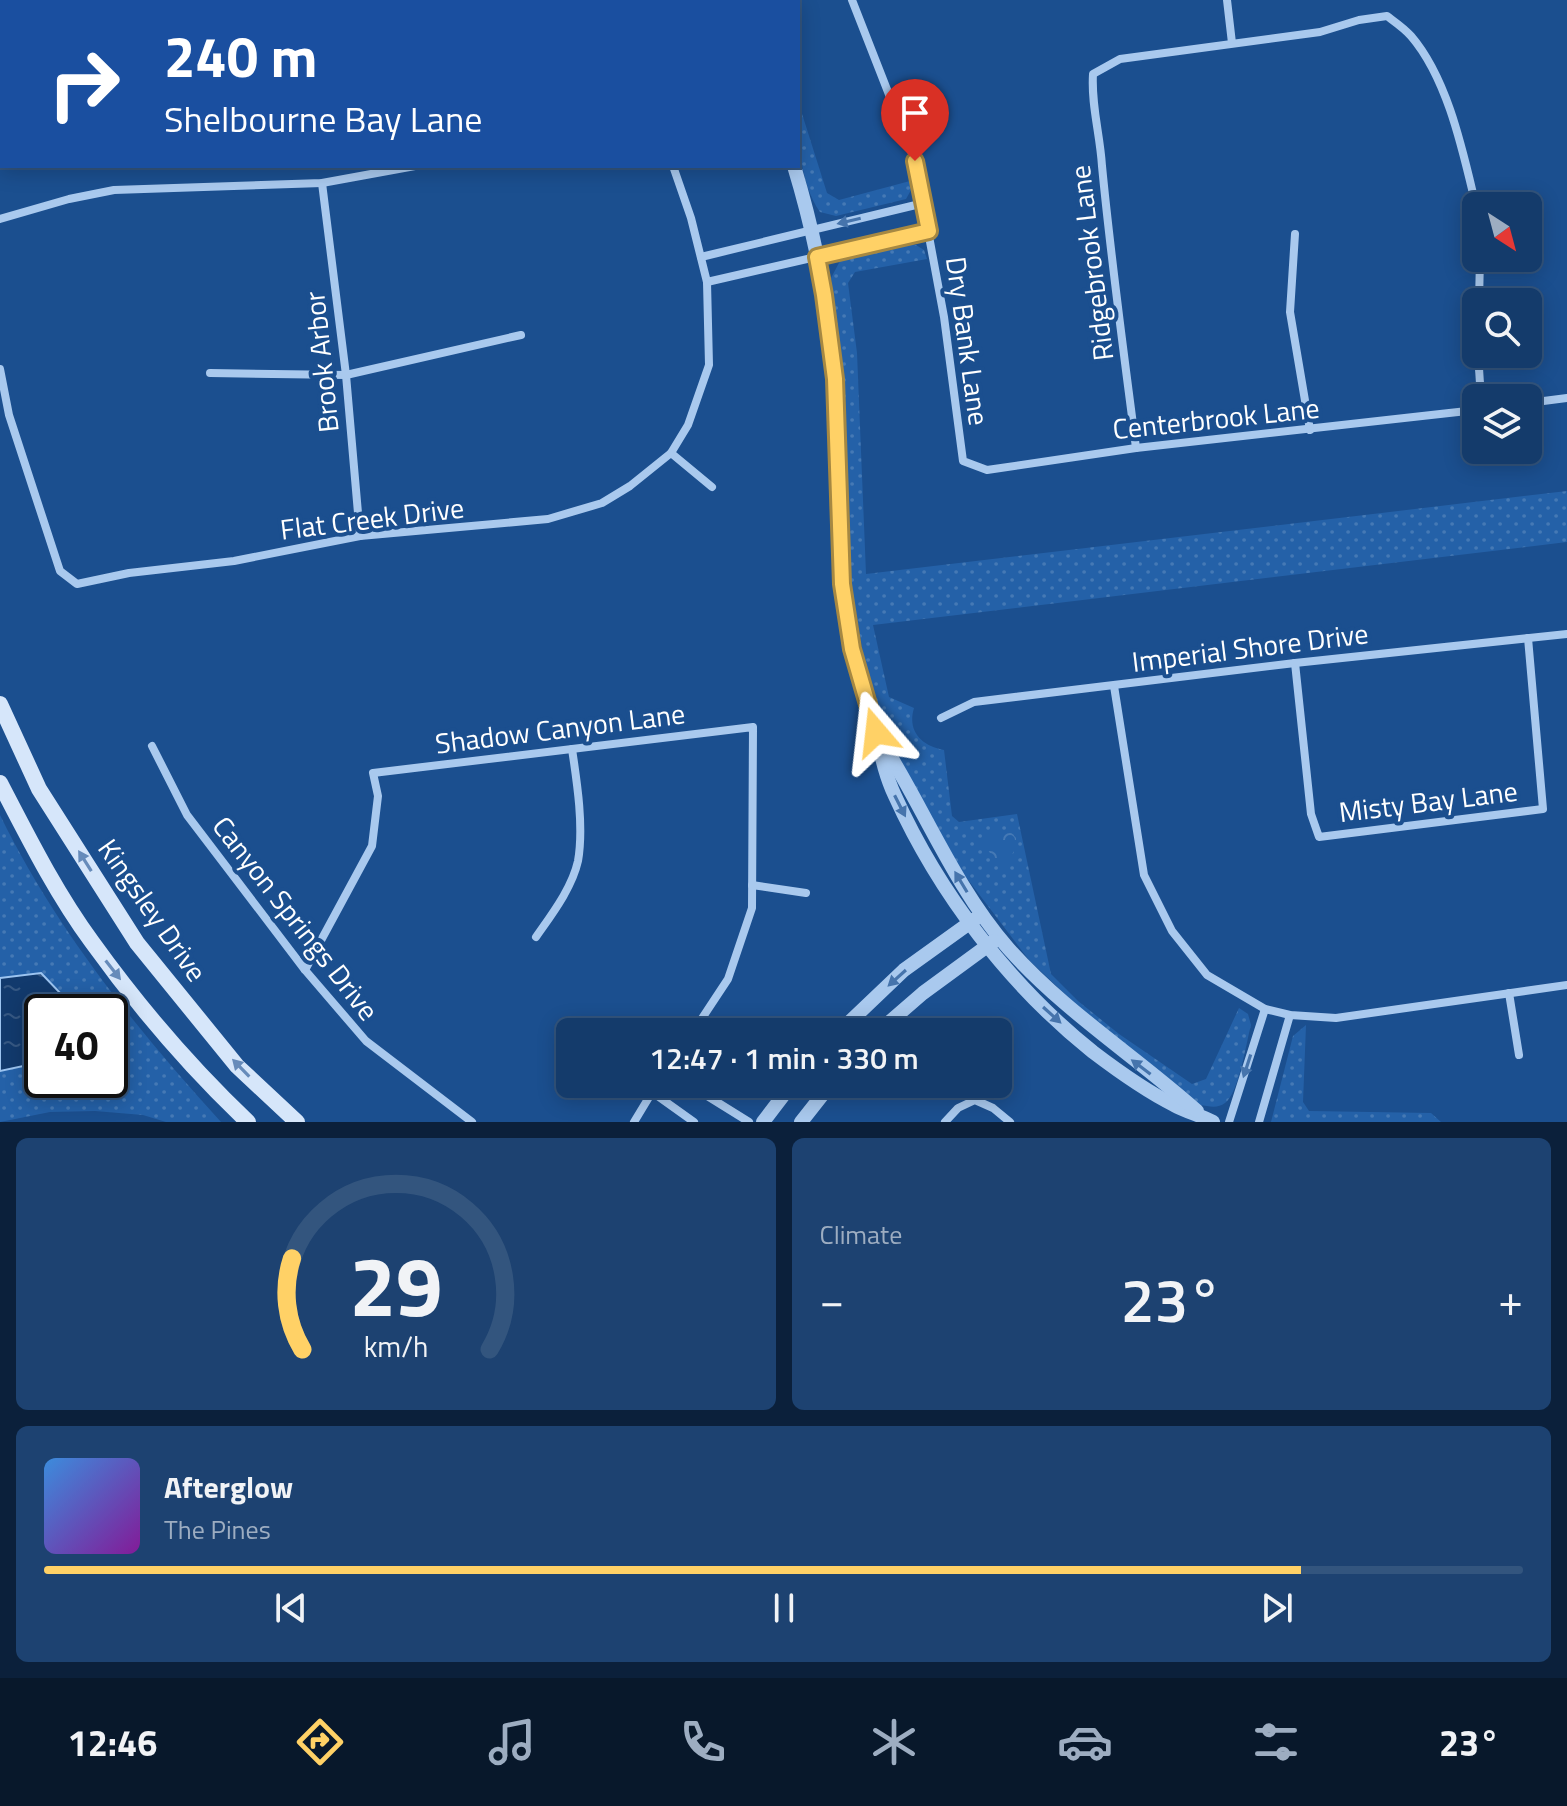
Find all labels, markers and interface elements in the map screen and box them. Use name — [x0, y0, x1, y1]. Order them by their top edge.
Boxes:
text: 240 m — [164, 14, 317, 99]
icon: right — [32, 32, 136, 136]
pin — [881, 79, 949, 161]
text: Shelbourne Bay Lane — [164, 91, 482, 146]
icon: arrive — [893, 91, 937, 135]
street label: Ridgebrook Lane — [1058, 163, 1124, 363]
north arrow — [1462, 192, 1542, 272]
map controls — [1462, 192, 1542, 464]
one-way arrow — [836, 216, 861, 228]
street label: Dry Bank Lane — [935, 254, 1001, 428]
button: search — [1462, 288, 1542, 368]
street label: Brook Arbor — [292, 289, 350, 435]
button: layers — [1462, 384, 1542, 464]
street label: Centerbrook Lane — [1111, 386, 1321, 450]
street label: Flat Creek Drive — [278, 485, 466, 551]
street label: Imperial Shore Drive — [1129, 611, 1371, 683]
position arrow — [834, 690, 918, 774]
street label: Shadow Canyon Lane — [433, 691, 687, 765]
street label: Misty Bay Lane — [1336, 769, 1520, 833]
one-way arrow — [893, 795, 907, 818]
street label: Canyon Springs Drive — [202, 807, 390, 1029]
street label: Kingsley Drive — [88, 830, 218, 990]
one-way arrow — [78, 850, 92, 872]
one-way arrow — [955, 871, 969, 893]
one-way arrow — [104, 960, 120, 980]
one-way arrow — [887, 968, 906, 986]
speed limit sign: 40 — [24, 994, 128, 1098]
one-way arrow — [1043, 1005, 1062, 1023]
text: 12:47 · 1 min · 330 m — [649, 1035, 919, 1081]
one-way arrow — [1240, 1054, 1253, 1078]
one-way arrow — [232, 1059, 250, 1078]
one-way arrow — [1131, 1059, 1151, 1075]
text: Climate — [820, 1215, 902, 1254]
text: 29 — [349, 1222, 442, 1348]
text: 23° — [1121, 1254, 1222, 1345]
text: − — [820, 1266, 844, 1333]
text: + — [1498, 1266, 1523, 1333]
text: km/h — [363, 1325, 428, 1368]
text: Afterglow — [164, 1464, 293, 1510]
text: The Pines — [164, 1510, 271, 1549]
icon: previous — [269, 1586, 313, 1630]
icon: pause — [762, 1586, 806, 1630]
icon: next — [1255, 1586, 1299, 1630]
icon: directions — [292, 1714, 348, 1770]
icon: music — [484, 1714, 540, 1770]
icon: phone — [675, 1714, 731, 1770]
icon: climate — [866, 1714, 922, 1770]
icon: car — [1057, 1714, 1113, 1770]
icon: filters — [1248, 1714, 1304, 1770]
text: 12:46 — [68, 1715, 157, 1770]
text: 23° — [1439, 1715, 1499, 1770]

